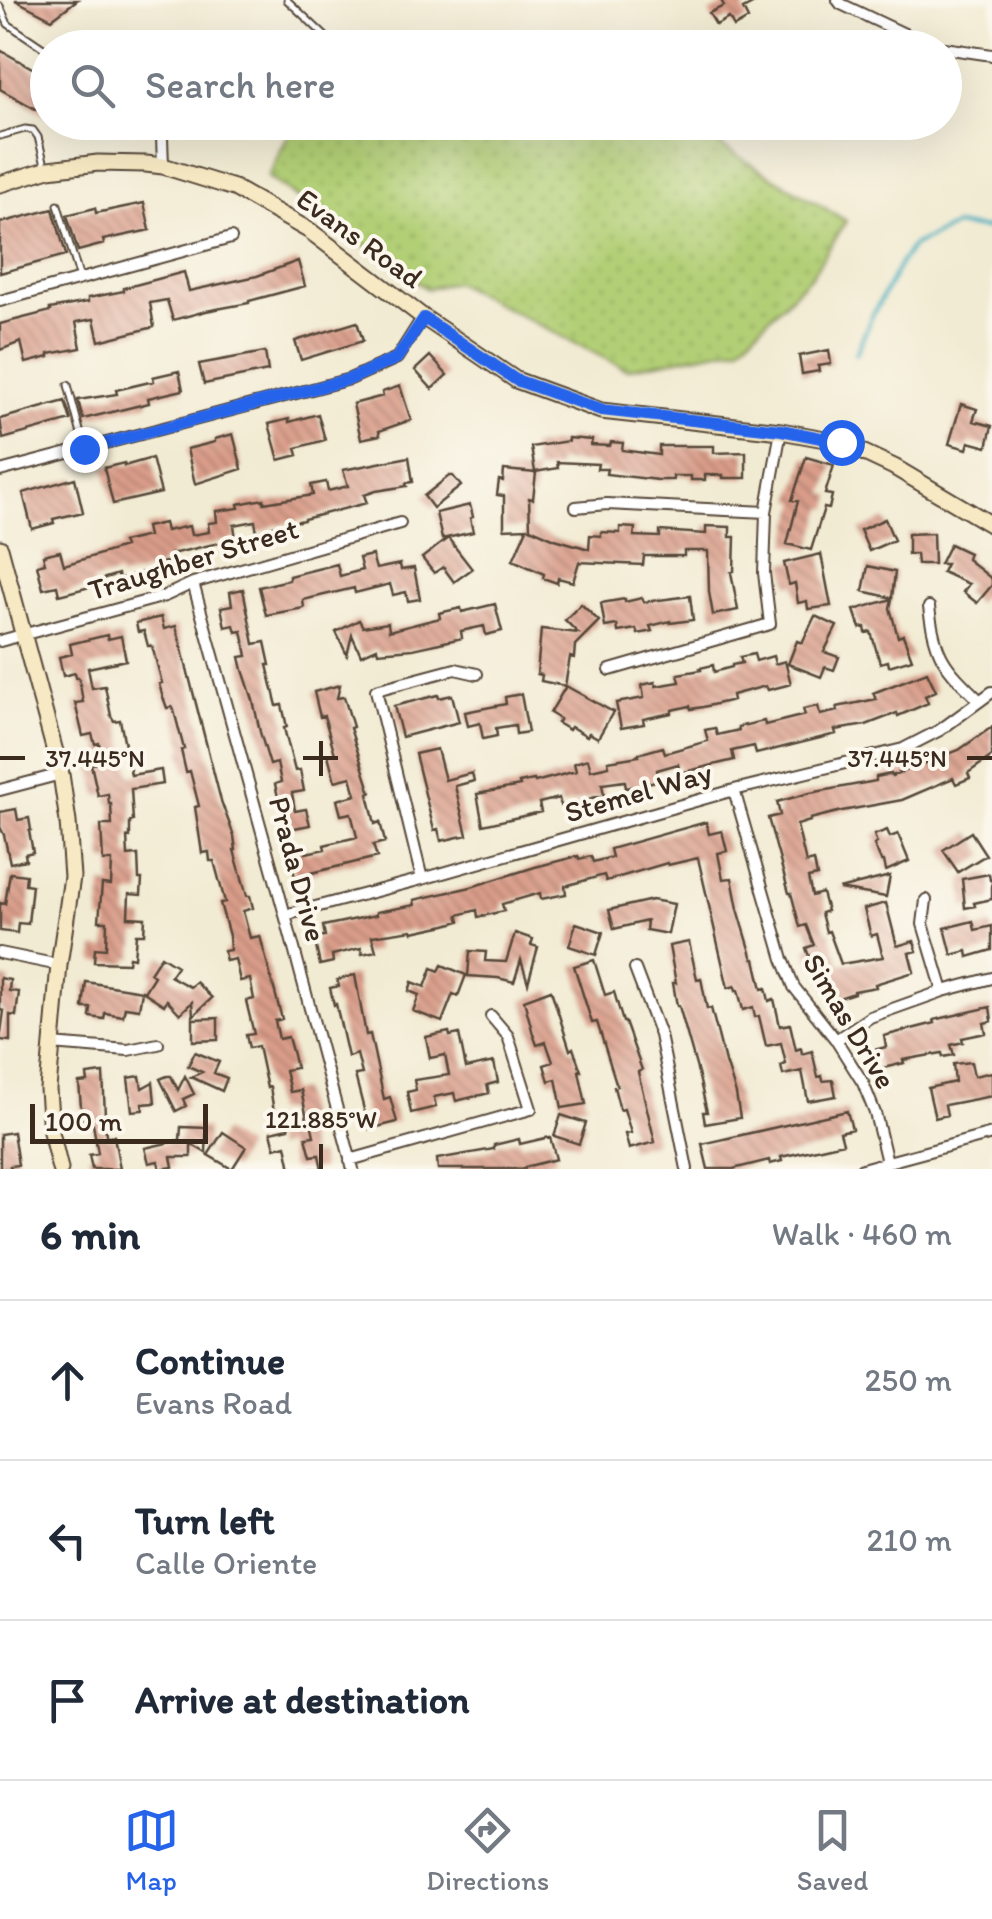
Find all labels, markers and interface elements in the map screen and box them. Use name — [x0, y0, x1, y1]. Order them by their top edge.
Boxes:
search box — [30, 30, 962, 140]
icon: search — [65, 58, 120, 113]
text: Search here — [145, 62, 336, 108]
street label: Evans Road — [290, 180, 431, 297]
route start — [819, 420, 865, 466]
route end — [62, 427, 108, 473]
street label: Traughber Street — [83, 509, 303, 609]
text: 37.445°N — [45, 743, 145, 773]
text: 37.445°N — [847, 743, 947, 773]
street label: Stemel Way — [560, 753, 716, 831]
street label: Prada Drive — [261, 792, 335, 946]
street label: Simas Drive — [795, 947, 905, 1095]
scale bar — [30, 1099, 208, 1144]
text: 100 m — [45, 1104, 122, 1138]
text: 121.885°W — [265, 1104, 377, 1134]
text: 6 min — [40, 1209, 140, 1260]
text: Walk · 460 m — [772, 1215, 952, 1253]
text: Continue — [135, 1338, 285, 1384]
icon: ahead — [40, 1353, 95, 1408]
text: 250 m — [865, 1361, 952, 1399]
text: Evans Road — [135, 1384, 292, 1422]
text: Turn left — [135, 1498, 275, 1544]
icon: left — [40, 1513, 95, 1568]
text: 210 m — [866, 1521, 952, 1559]
text: Calle Oriente — [135, 1544, 317, 1582]
icon: arrive — [40, 1673, 95, 1728]
text: Arrive at destination — [135, 1677, 470, 1723]
tab: Map — [124, 1803, 179, 1897]
tab: Directions — [426, 1803, 549, 1897]
tab: Saved — [797, 1803, 868, 1897]

